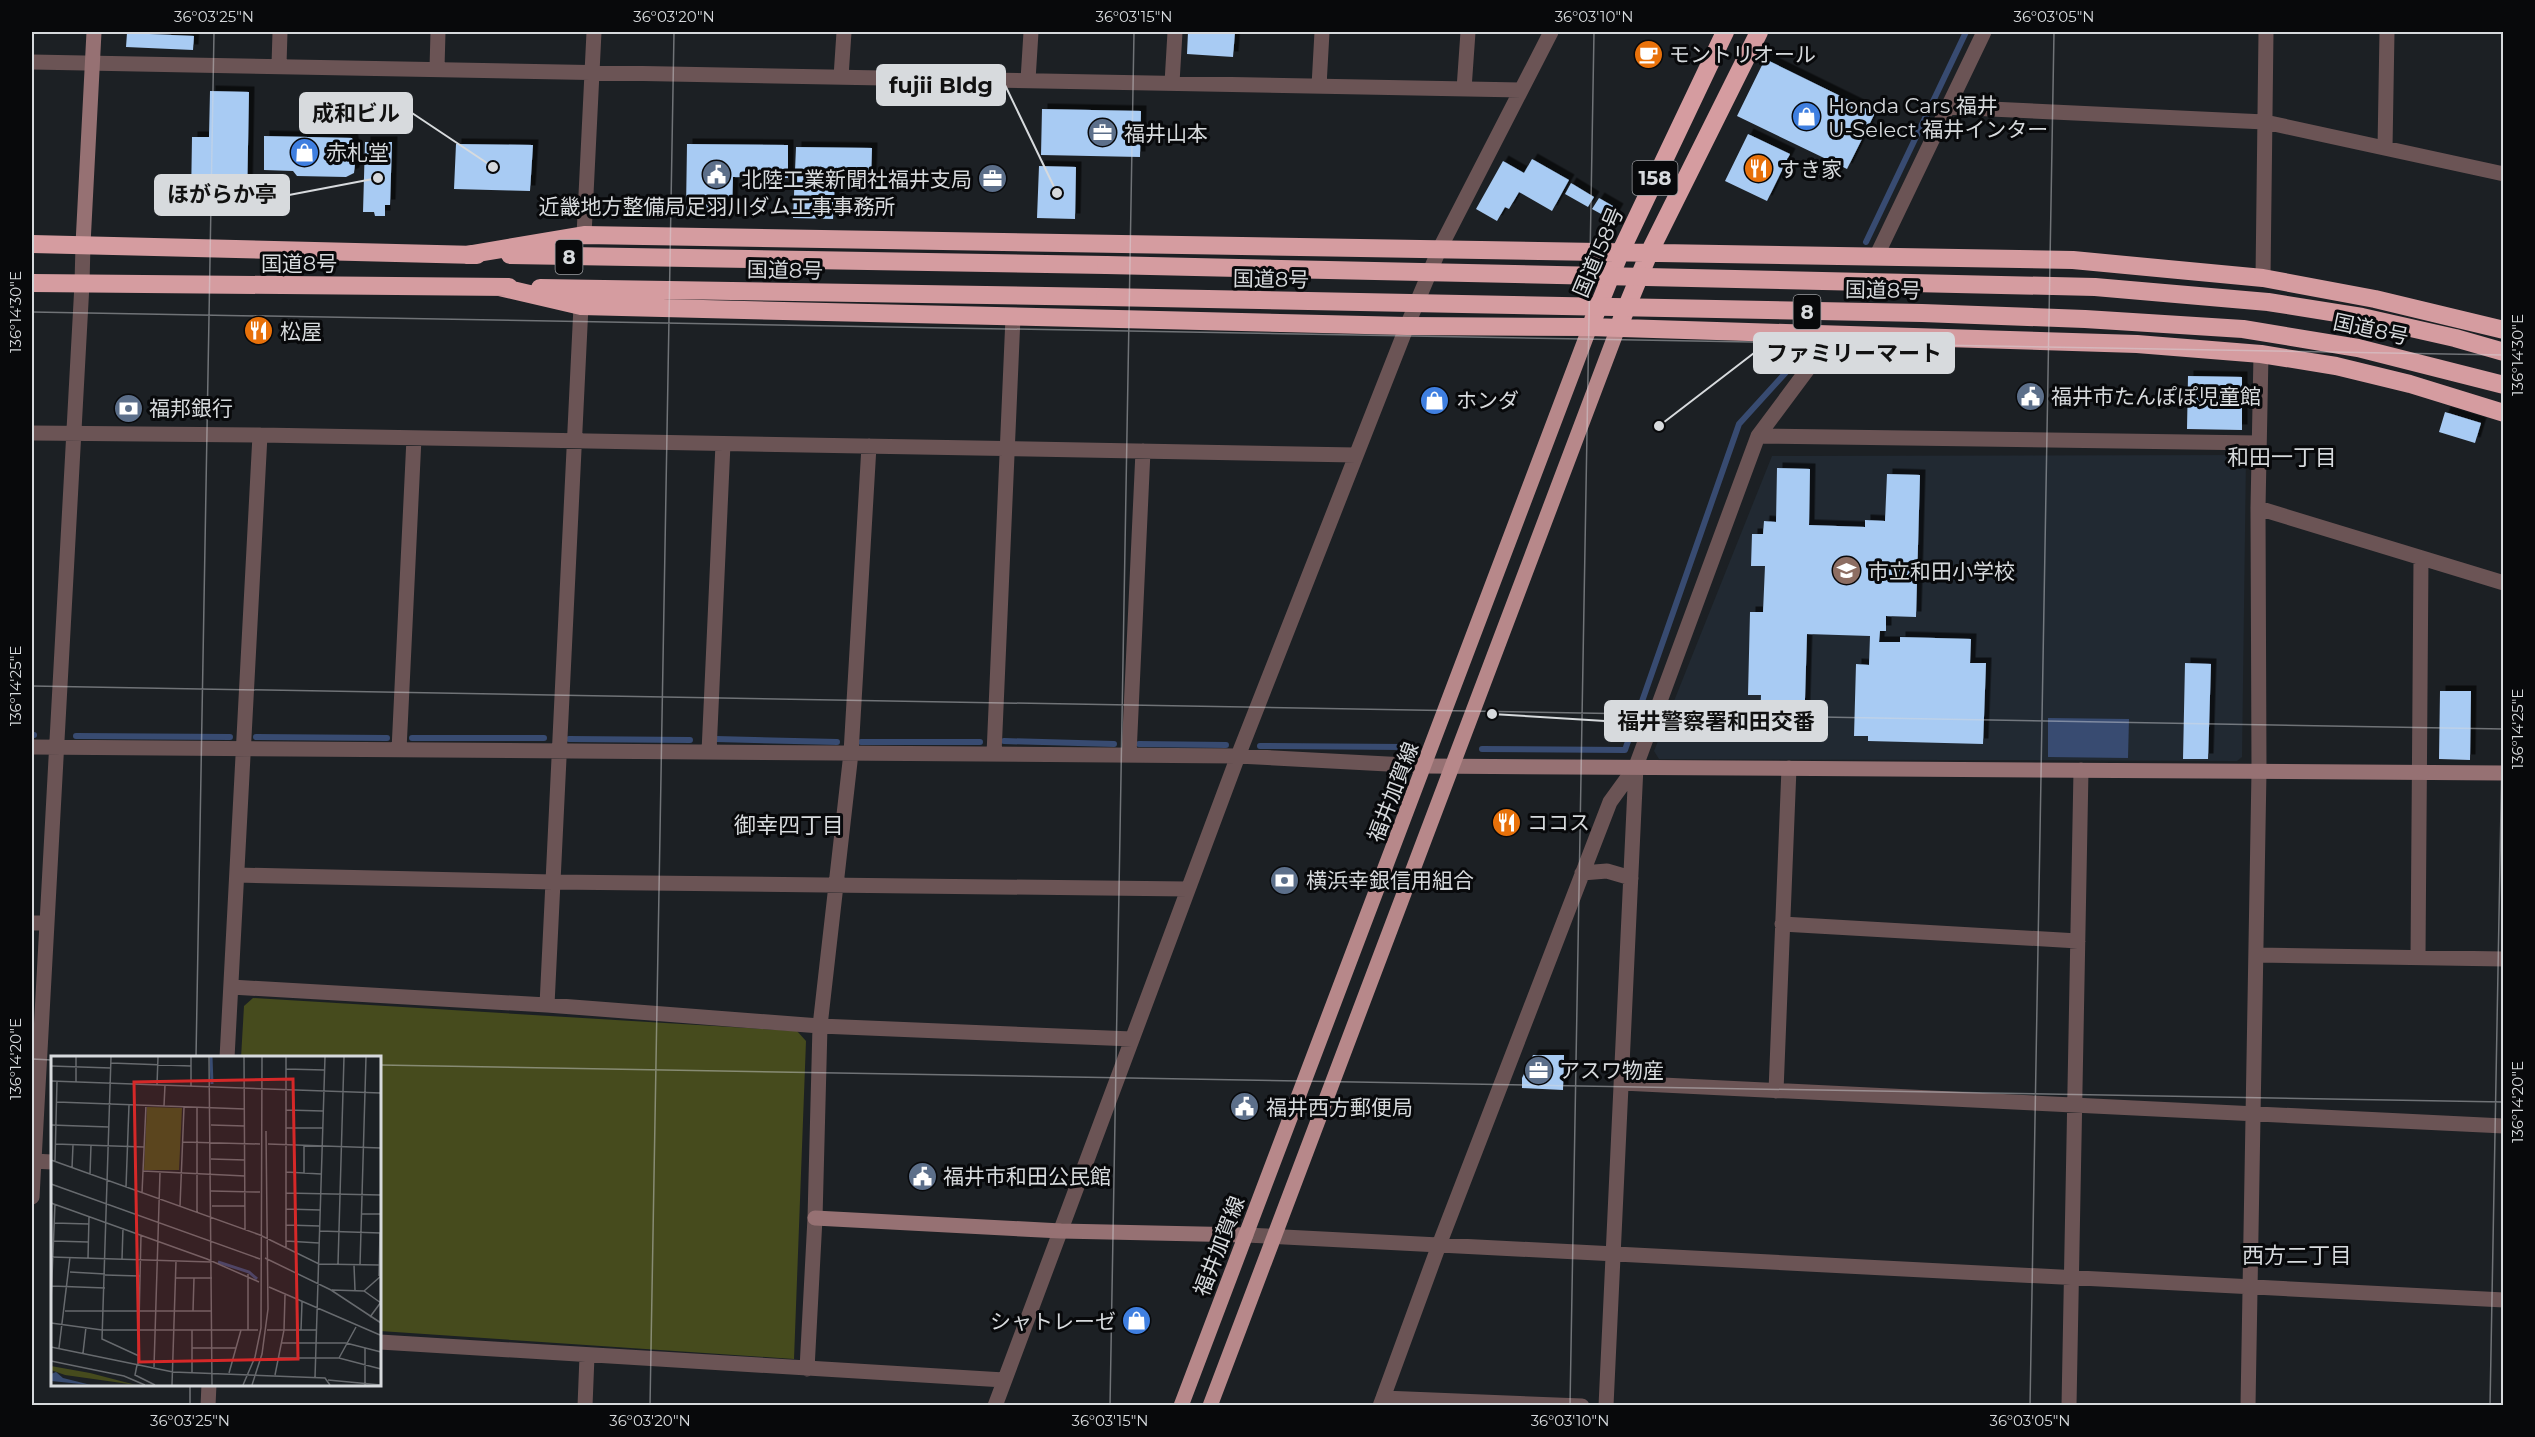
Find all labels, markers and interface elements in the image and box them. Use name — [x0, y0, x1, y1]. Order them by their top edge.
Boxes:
text: 36°03'25"N — [174, 7, 254, 26]
text: 36°03'20"N — [633, 7, 715, 26]
text: 36°03'15"N — [1095, 7, 1173, 26]
text: 36°03'10"N — [1555, 7, 1633, 26]
text: 36°03'05"N — [2013, 7, 2095, 26]
cafe icon: モントリオール — [1632, 38, 1664, 70]
place label: モントリオール — [1669, 42, 1816, 67]
callout: fujii Bldg — [877, 65, 1005, 105]
text: fujii Bldg — [889, 72, 993, 99]
callout: 成和ビル — [300, 93, 412, 133]
place label: Honda Cars 福井 U-Select 福井インター — [1828, 93, 2048, 142]
text: 成和ビル — [312, 100, 400, 127]
shop icon: Honda Cars 福井 U-Select 福井インター — [1791, 101, 1823, 133]
office icon: 福井山本 — [1087, 117, 1119, 149]
place label: 福井山本 — [1124, 121, 1208, 146]
shop icon: 赤札堂 — [289, 136, 321, 168]
place label: 赤札堂 — [326, 140, 389, 165]
restaurant icon: すき家 — [1742, 153, 1774, 185]
place label: すき家 — [1779, 157, 1842, 182]
public building icon: 近畿地方整備局足羽川ダム工事事務所 — [701, 159, 733, 191]
road number: 158 — [1632, 161, 1678, 195]
office icon: 北陸工業新聞社福井支局 — [977, 163, 1009, 195]
place label: 北陸工業新聞社福井支局 — [741, 167, 972, 192]
callout: ほがらか亭 — [155, 175, 289, 215]
text: ほがらか亭 — [167, 181, 277, 208]
place label: 近畿地方整備局足羽川ダム工事事務所 — [539, 194, 896, 219]
street label: 国道158号 — [1568, 203, 1628, 301]
road number: 8 — [556, 240, 582, 274]
street label: 国道8号 — [261, 251, 337, 276]
street label: 国道8号 — [747, 257, 823, 283]
street label: 国道8号 — [1233, 266, 1309, 292]
text: 136°14'30"E — [6, 271, 25, 353]
street label: 国道8号 — [1845, 277, 1921, 303]
road number: 8 — [1794, 295, 1820, 329]
street label: 国道8号 — [2331, 309, 2411, 349]
text: 136°14'30"E — [2508, 314, 2527, 396]
restaurant icon: 松屋 — [243, 315, 275, 347]
place label: 松屋 — [280, 319, 322, 344]
callout: ファミリーマート — [1754, 333, 1954, 373]
text: ファミリーマート — [1766, 340, 1942, 367]
public building icon: 福井市たんぽぽ児童館 — [2014, 380, 2046, 412]
shop icon: ホンダ — [1419, 384, 1451, 416]
place label: 福井市たんぽぽ児童館 — [2051, 384, 2261, 409]
place label: ホンダ — [1456, 388, 1519, 413]
bank icon: 福邦銀行 — [112, 392, 144, 424]
place label: 福邦銀行 — [149, 396, 233, 421]
district label: 和田一丁目 — [2227, 444, 2337, 471]
school or university icon: 市立和田小学校 — [1831, 555, 1863, 587]
place label: 市立和田小学校 — [1868, 559, 2015, 584]
text: 136°14'25"E — [6, 646, 25, 726]
text: 136°14'25"E — [2508, 689, 2527, 769]
callout: 福井警察署和田交番 — [1605, 701, 1827, 741]
text: 福井警察署和田交番 — [1617, 708, 1815, 735]
street label: 福井加賀線 — [1363, 739, 1423, 845]
restaurant icon: ココス — [1490, 806, 1522, 838]
place label: ココス — [1527, 810, 1590, 835]
district label: 御幸四丁目 — [734, 812, 844, 839]
bank icon: 横浜幸銀信用組合 — [1269, 864, 1301, 896]
place label: 横浜幸銀信用組合 — [1306, 868, 1474, 893]
text: 136°14'20"E — [6, 1018, 25, 1100]
office icon: アスワ物産 — [1522, 1054, 1554, 1086]
inset map — [51, 1056, 381, 1386]
place label: アスワ物産 — [1559, 1058, 1664, 1083]
text: 136°14'20"E — [2508, 1061, 2527, 1143]
public building icon: 福井西方郵便局 — [1229, 1091, 1261, 1123]
place label: 福井西方郵便局 — [1266, 1095, 1413, 1120]
public building icon: 福井市和田公民館 — [906, 1160, 938, 1192]
place label: 福井市和田公民館 — [943, 1164, 1111, 1189]
street label: 福井加賀線 — [1189, 1193, 1249, 1299]
district label: 西方二丁目 — [2242, 1242, 2352, 1269]
shop icon: シャトレーゼ — [1121, 1305, 1153, 1337]
place label: シャトレーゼ — [990, 1309, 1116, 1334]
text: 36°03'25"N — [150, 1411, 230, 1430]
text: 36°03'20"N — [609, 1411, 691, 1430]
text: 36°03'15"N — [1071, 1411, 1149, 1430]
text: 36°03'10"N — [1531, 1411, 1609, 1430]
text: 36°03'05"N — [1989, 1411, 2071, 1430]

